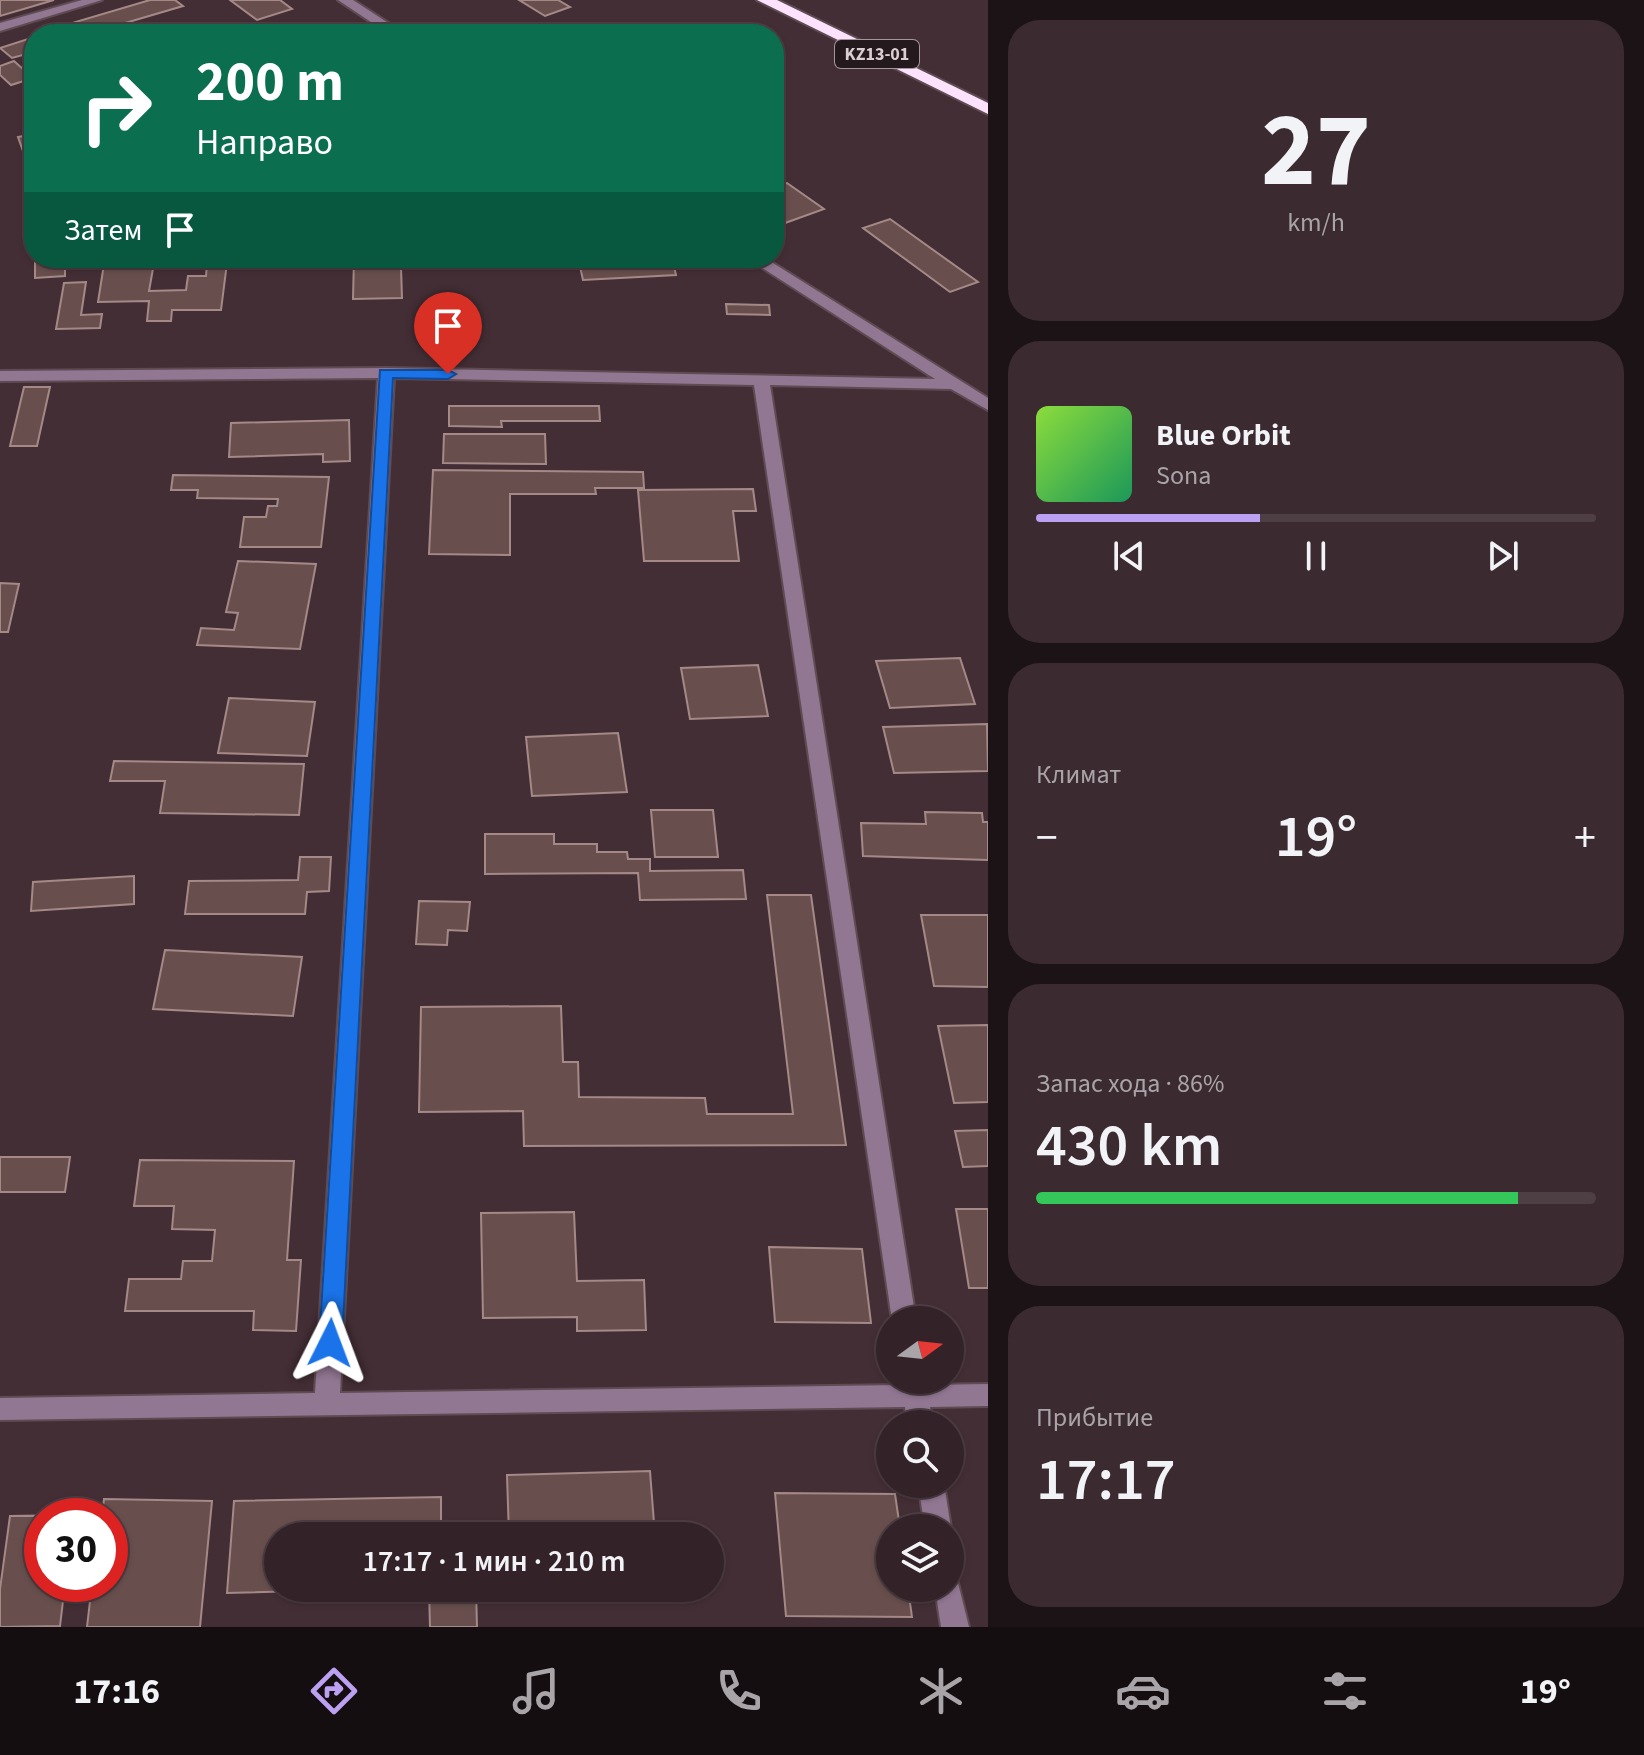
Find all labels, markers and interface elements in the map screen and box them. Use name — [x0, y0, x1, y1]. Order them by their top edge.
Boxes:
road number: KZ13-01 — [835, 40, 919, 68]
text: 200 m — [196, 43, 344, 122]
icon: right — [64, 56, 168, 160]
text: 27 — [1261, 78, 1371, 226]
text: Направо — [196, 117, 333, 168]
text: km/h — [1287, 204, 1345, 241]
icon: arrive — [158, 208, 202, 252]
text: Затем — [64, 209, 142, 252]
pin — [414, 292, 482, 374]
icon: arrive — [426, 304, 470, 348]
text: Blue Orbit — [1156, 414, 1291, 457]
text: Sona — [1156, 457, 1211, 494]
icon: previous — [1107, 534, 1151, 578]
icon: pause — [1294, 534, 1338, 578]
icon: next — [1481, 534, 1525, 578]
text: Климат — [1036, 756, 1121, 793]
text: 19° — [1275, 795, 1357, 880]
text: − — [1036, 807, 1058, 870]
text: + — [1574, 807, 1596, 870]
text: Запас хода · 86% — [1036, 1065, 1224, 1102]
text: 430 km — [1036, 1104, 1222, 1189]
position arrow — [288, 1301, 372, 1385]
north arrow — [876, 1306, 964, 1394]
map controls — [876, 1306, 964, 1602]
text: Прибытие — [1036, 1399, 1153, 1436]
button: search — [876, 1410, 964, 1498]
text: 17:17 — [1036, 1438, 1176, 1523]
speed limit sign: 30 — [24, 1498, 128, 1602]
button: layers — [876, 1514, 964, 1602]
text: 17:17 · 1 мин · 210 m — [363, 1540, 625, 1583]
icon: directions — [306, 1663, 362, 1719]
icon: music — [508, 1663, 564, 1719]
icon: phone — [711, 1663, 767, 1719]
icon: climate — [913, 1663, 969, 1719]
icon: car — [1115, 1663, 1171, 1719]
icon: filters — [1317, 1663, 1373, 1719]
text: 17:16 — [73, 1666, 160, 1717]
text: 19° — [1520, 1666, 1571, 1717]

